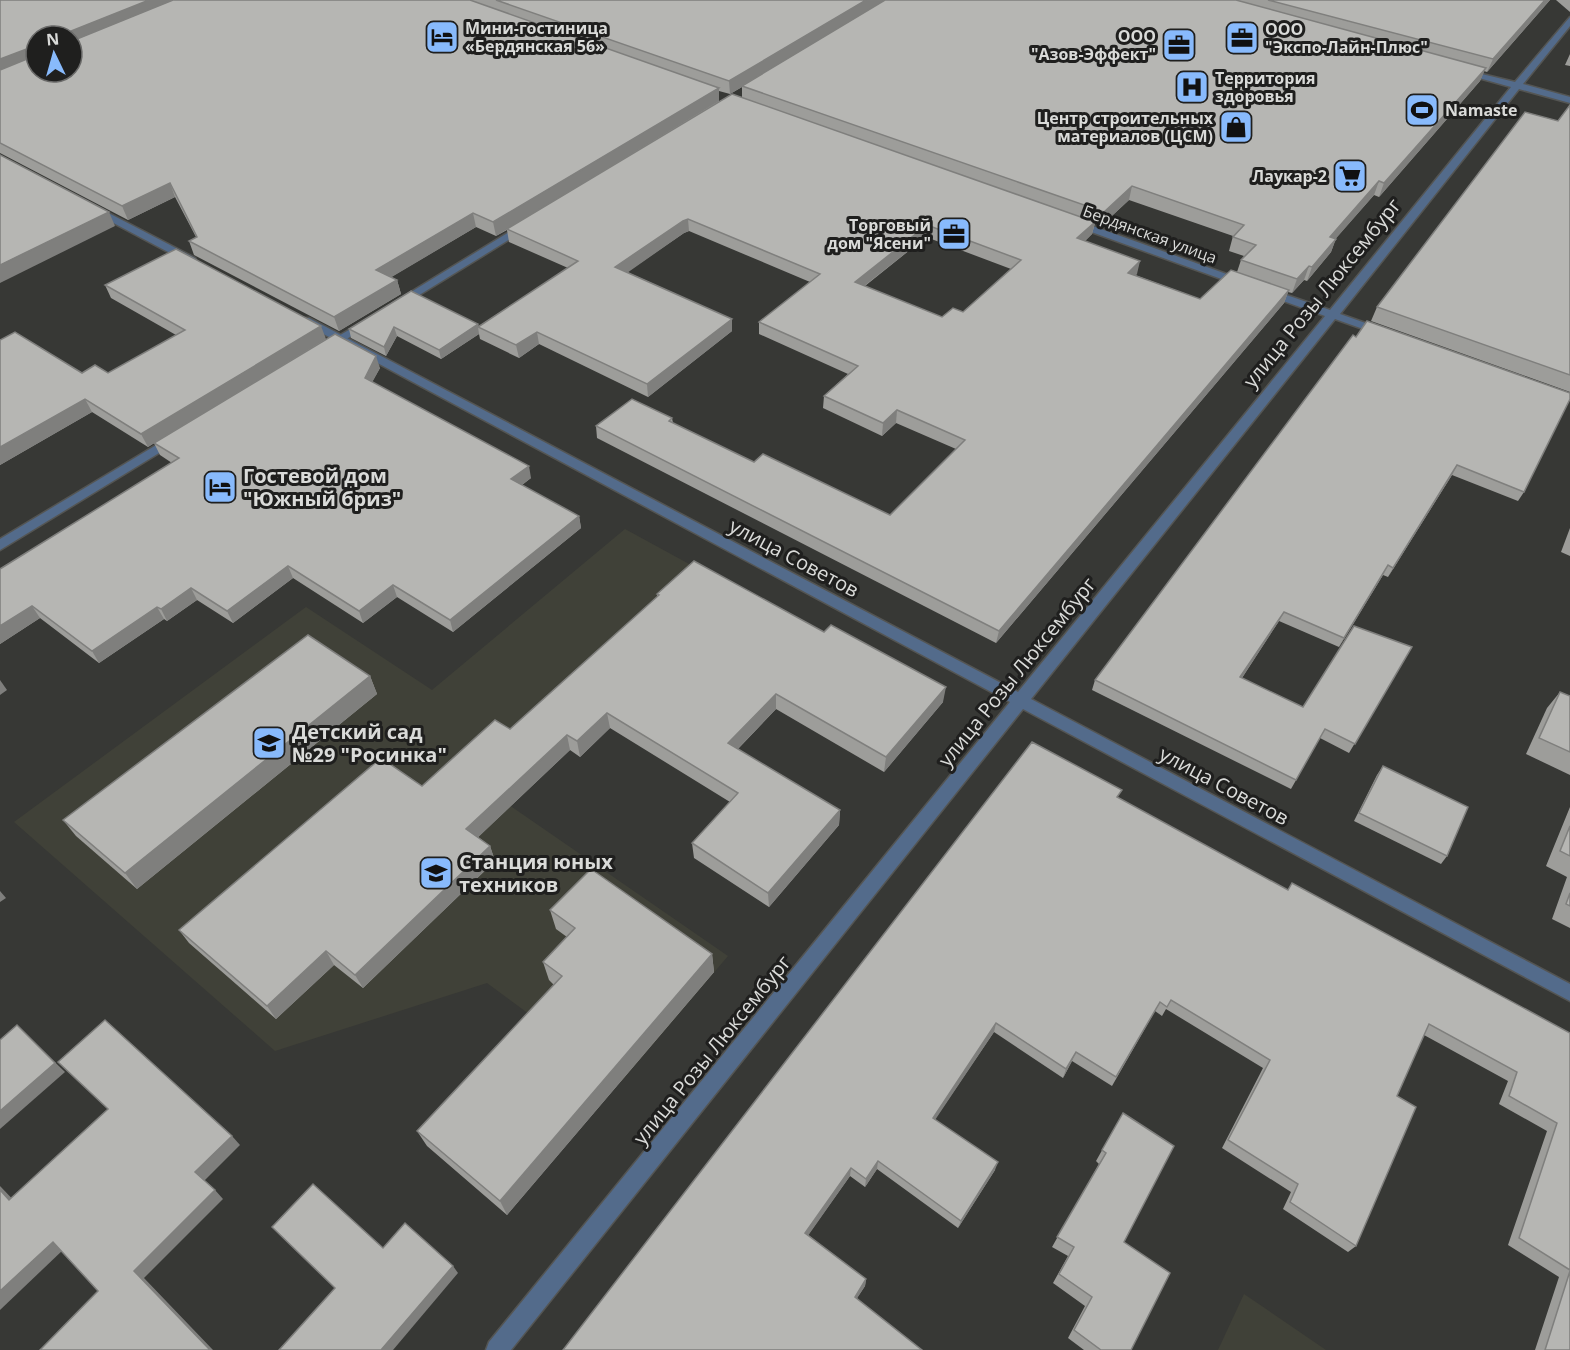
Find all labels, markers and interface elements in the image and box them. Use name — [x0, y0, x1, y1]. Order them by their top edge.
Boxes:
place label: Мини-гостиница «Бердянская 56» — [465, 17, 608, 57]
place label: ООО "Экспо-Лайн-Плюс" — [1265, 18, 1428, 58]
hotel icon: Мини-гостиница «Бердянская 56» — [424, 19, 460, 55]
office icon: ООО "Экспо-Лайн-Плюс" — [1224, 20, 1260, 56]
north arrow — [24, 24, 84, 84]
place label: ООО "Азов-Эффект" — [1031, 25, 1156, 65]
office icon: ООО "Азов-Эффект" — [1161, 27, 1197, 63]
text: N — [45, 28, 60, 51]
place label: Территория здоровья — [1215, 67, 1315, 107]
hospital icon: Территория здоровья — [1174, 69, 1210, 105]
sports icon: Namaste — [1404, 92, 1440, 128]
place label: Namaste — [1445, 99, 1517, 121]
place label: Центр строительных материалов (ЦСМ) — [1037, 107, 1214, 147]
shop icon: Центр строительных материалов (ЦСМ) — [1218, 109, 1254, 145]
supermarket icon: Лаукар-2 — [1332, 158, 1368, 194]
place label: Лаукар-2 — [1252, 165, 1327, 187]
street label: улица Розы Люксембург — [1237, 192, 1407, 393]
street label: Бердянская улица — [1080, 200, 1220, 268]
place label: Торговый дом "Ясени" — [827, 214, 931, 254]
office icon: Торговый дом "Ясени" — [936, 216, 972, 252]
place label: Гостевой дом "Южный бриз" — [243, 462, 401, 512]
hotel icon: Гостевой дом "Южный бриз" — [202, 469, 238, 505]
street label: улица Советов — [725, 512, 864, 603]
street label: улица Розы Люксембург — [932, 571, 1102, 772]
place label: Детский сад №29 "Росинка" — [292, 718, 447, 768]
school or university icon: Детский сад №29 "Росинка" — [251, 725, 287, 761]
street label: улица Советов — [1155, 740, 1294, 831]
place label: Станция юных техников — [459, 848, 613, 898]
school or university icon: Станция юных техников — [418, 855, 454, 891]
street label: улица Розы Люксембург — [627, 949, 797, 1150]

